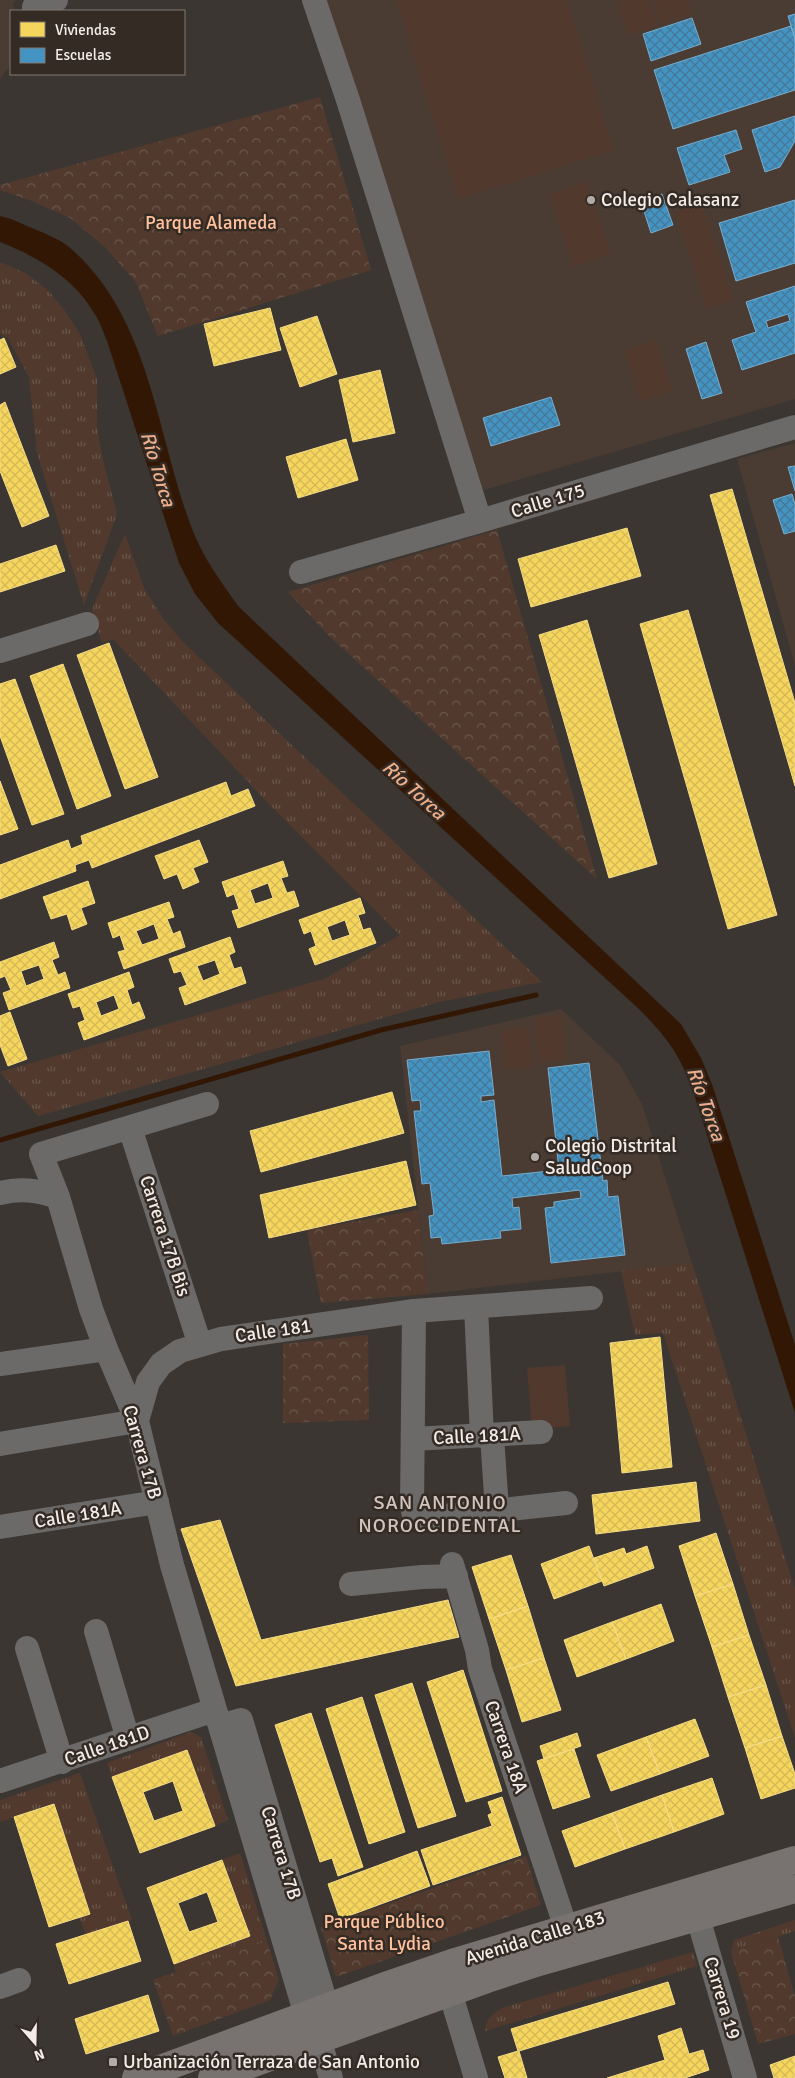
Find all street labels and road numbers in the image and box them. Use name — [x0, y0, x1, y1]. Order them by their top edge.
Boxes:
street label: Calle 175 — [508, 478, 588, 524]
street label: Carrera 17B Bis — [134, 1172, 196, 1300]
street label: Calle 181 — [234, 1314, 312, 1348]
street label: Carrera 17B — [117, 1402, 167, 1502]
street label: Calle 181A — [433, 1422, 522, 1450]
street label: Calle 181A — [33, 1496, 124, 1534]
street label: Carrera 18A — [479, 1697, 533, 1797]
street label: Calle 181D — [61, 1720, 153, 1772]
street label: Carrera 17B — [255, 1803, 307, 1903]
street label: Avenida Calle 183 — [462, 1905, 608, 1971]
street label: Carrera 19 — [698, 1954, 746, 2042]

